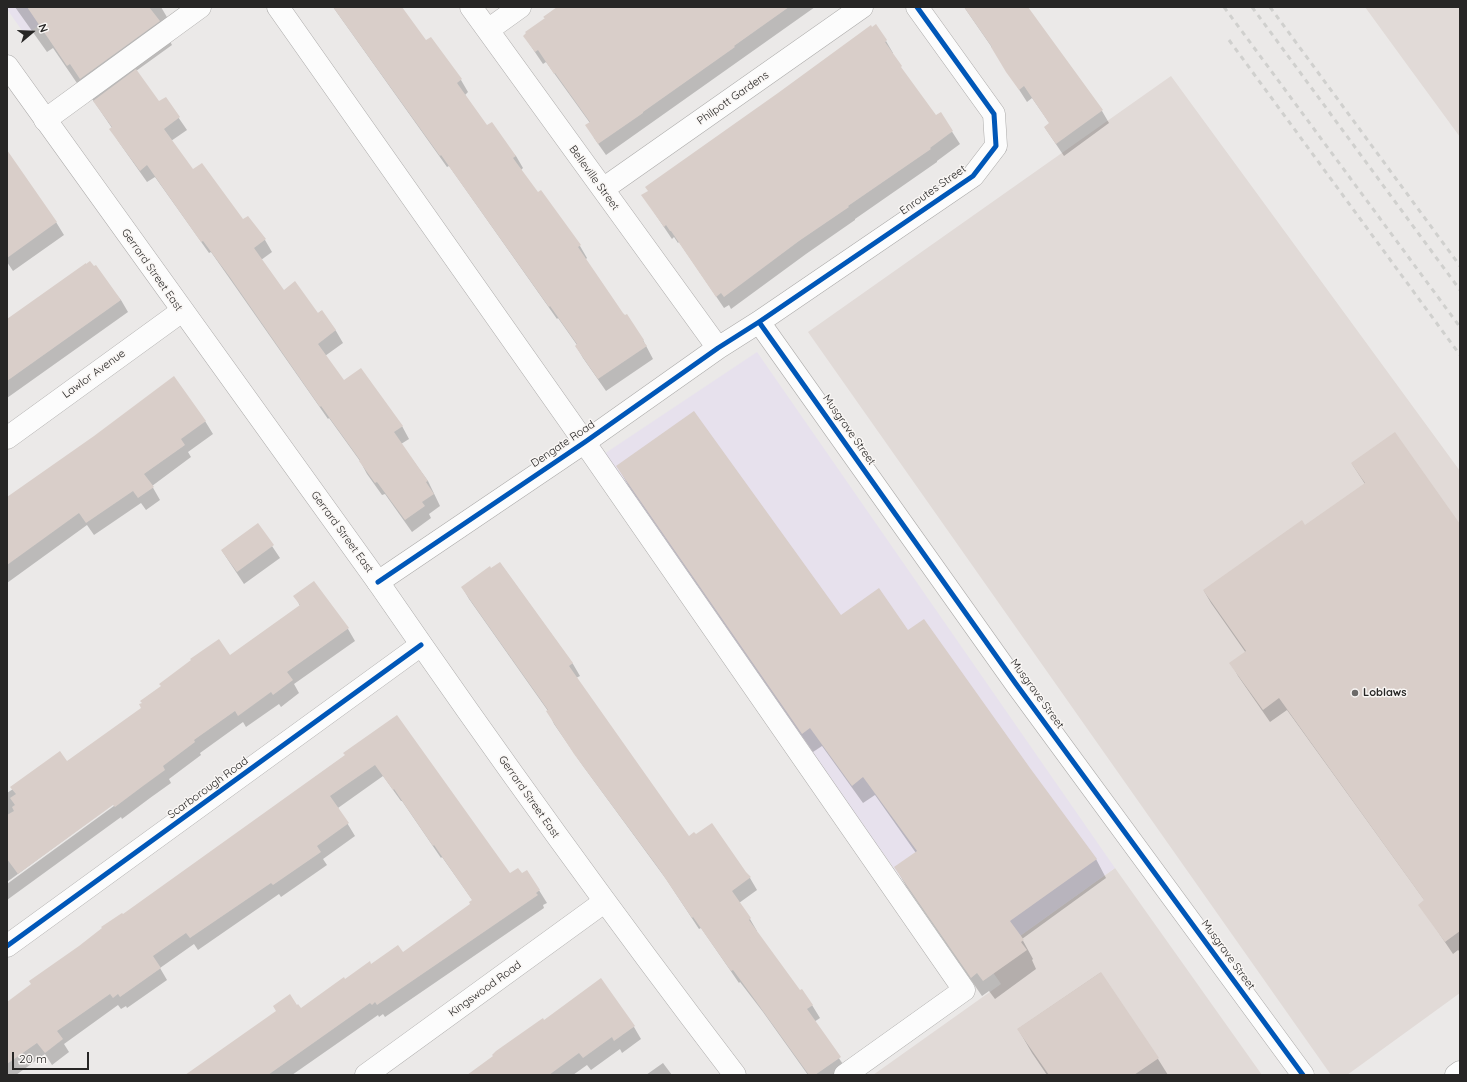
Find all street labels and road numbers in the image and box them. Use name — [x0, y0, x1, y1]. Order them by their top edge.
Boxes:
street label: Philpott Gardens — [695, 68, 771, 128]
street label: Belleville Street — [566, 143, 622, 213]
street label: Enroutes Street — [897, 162, 969, 218]
street label: Gerrard Street East — [119, 226, 185, 314]
street label: Lawlor Avenue — [60, 347, 128, 401]
street label: Musgrave Street — [820, 392, 878, 468]
street label: Dengate Road — [529, 418, 597, 470]
street label: Gerrard Street East — [308, 489, 376, 575]
street label: Musgrave Street — [1007, 657, 1067, 731]
street label: Gerrard Street East — [496, 753, 562, 841]
street label: Scarborough Road — [165, 754, 251, 822]
street label: Musgrave Street — [1198, 918, 1258, 992]
street label: Kingswood Road — [446, 958, 524, 1020]

